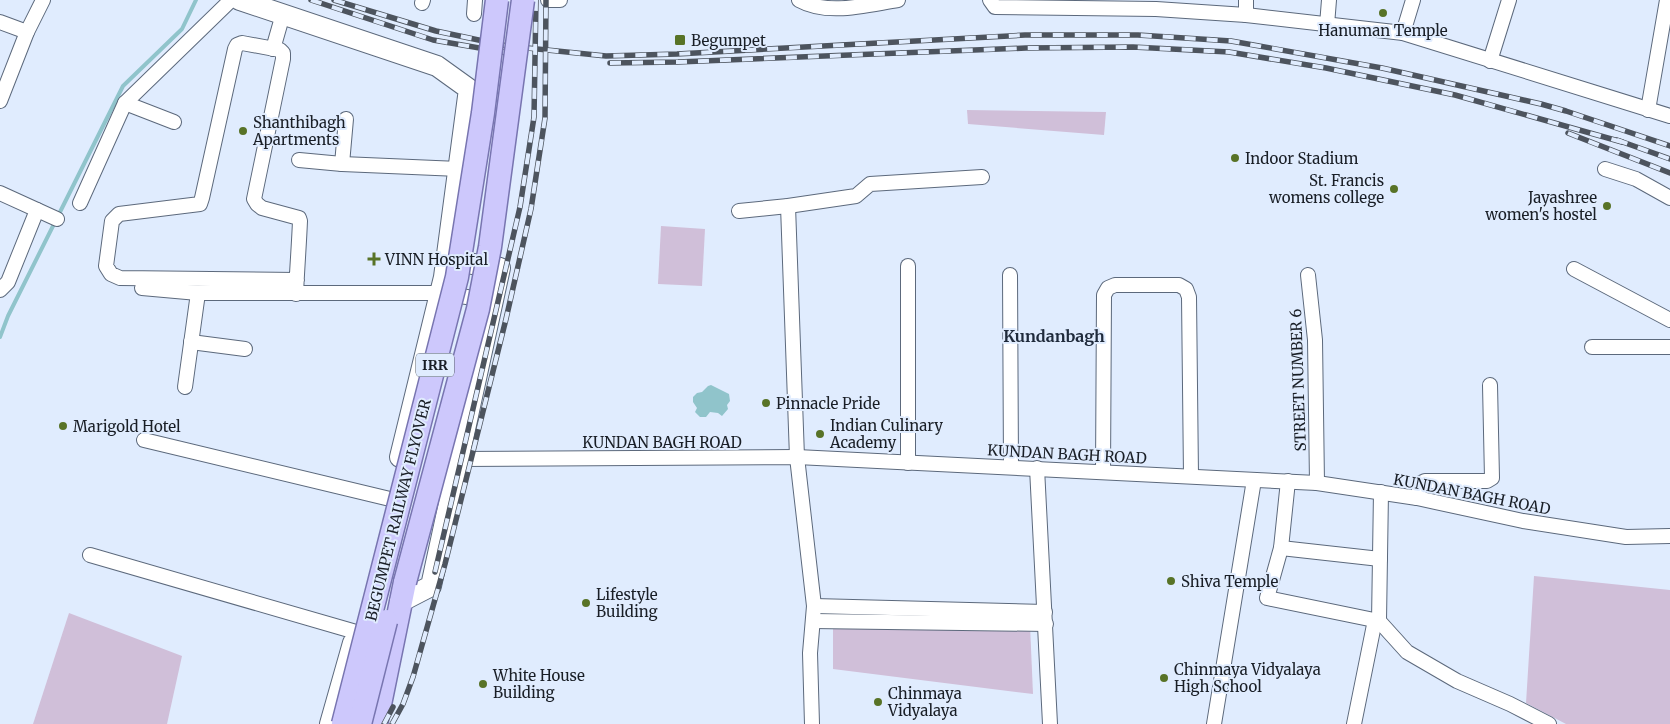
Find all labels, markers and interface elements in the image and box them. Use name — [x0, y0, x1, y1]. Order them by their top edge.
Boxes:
marker: Hanuman Temple — [1377, 7, 1389, 19]
place label: Hanuman Temple — [1318, 21, 1448, 40]
place label: Begumpet — [691, 31, 766, 50]
marker: Begumpet — [673, 33, 687, 47]
place label: Shanthibagh Apartments — [252, 113, 346, 149]
marker: Shanthibagh Apartments — [237, 125, 249, 137]
place label: Indoor Stadium — [1245, 149, 1359, 168]
marker: Indoor Stadium — [1229, 152, 1241, 164]
place label: St. Francis womens college — [1268, 171, 1384, 207]
marker: St. Francis womens college — [1388, 183, 1400, 195]
place label: Jayashree women's hostel — [1484, 188, 1597, 224]
marker: Jayashree women's hostel — [1601, 200, 1613, 212]
place label: VINN Hospital — [384, 250, 488, 269]
marker: VINN Hospital — [367, 252, 381, 266]
street label: STREET NUMBER 6 — [1286, 308, 1310, 452]
district label: Kundanbagh — [1003, 326, 1105, 346]
road number: IRR — [416, 354, 454, 376]
place label: Pinnacle Pride — [776, 394, 880, 413]
street label: BEGUMPET RAILWAY FLYOVER — [361, 397, 435, 623]
marker: Pinnacle Pride — [760, 397, 772, 409]
place label: Indian Culinary Academy — [829, 416, 943, 452]
place label: Marigold Hotel — [73, 417, 181, 436]
marker: Marigold Hotel — [57, 420, 69, 432]
marker: Indian Culinary Academy — [814, 428, 826, 440]
street label: KUNDAN BAGH ROAD — [582, 433, 742, 452]
street label: KUNDAN BAGH ROAD — [987, 440, 1147, 468]
street label: KUNDAN BAGH ROAD — [1392, 469, 1552, 519]
place label: Shiva Temple — [1181, 572, 1278, 591]
marker: Shiva Temple — [1165, 575, 1177, 587]
place label: Lifestyle Building — [596, 585, 658, 621]
marker: Lifestyle Building — [580, 597, 592, 609]
place label: Chinmaya Vidyalaya High School — [1174, 660, 1321, 696]
place label: White House Building — [492, 666, 585, 702]
marker: Chinmaya Vidyalaya High School — [1158, 672, 1170, 684]
marker: White House Building — [477, 678, 489, 690]
place label: Chinmaya Vidyalaya — [887, 684, 962, 720]
marker: Chinmaya Vidyalaya — [872, 696, 884, 708]

